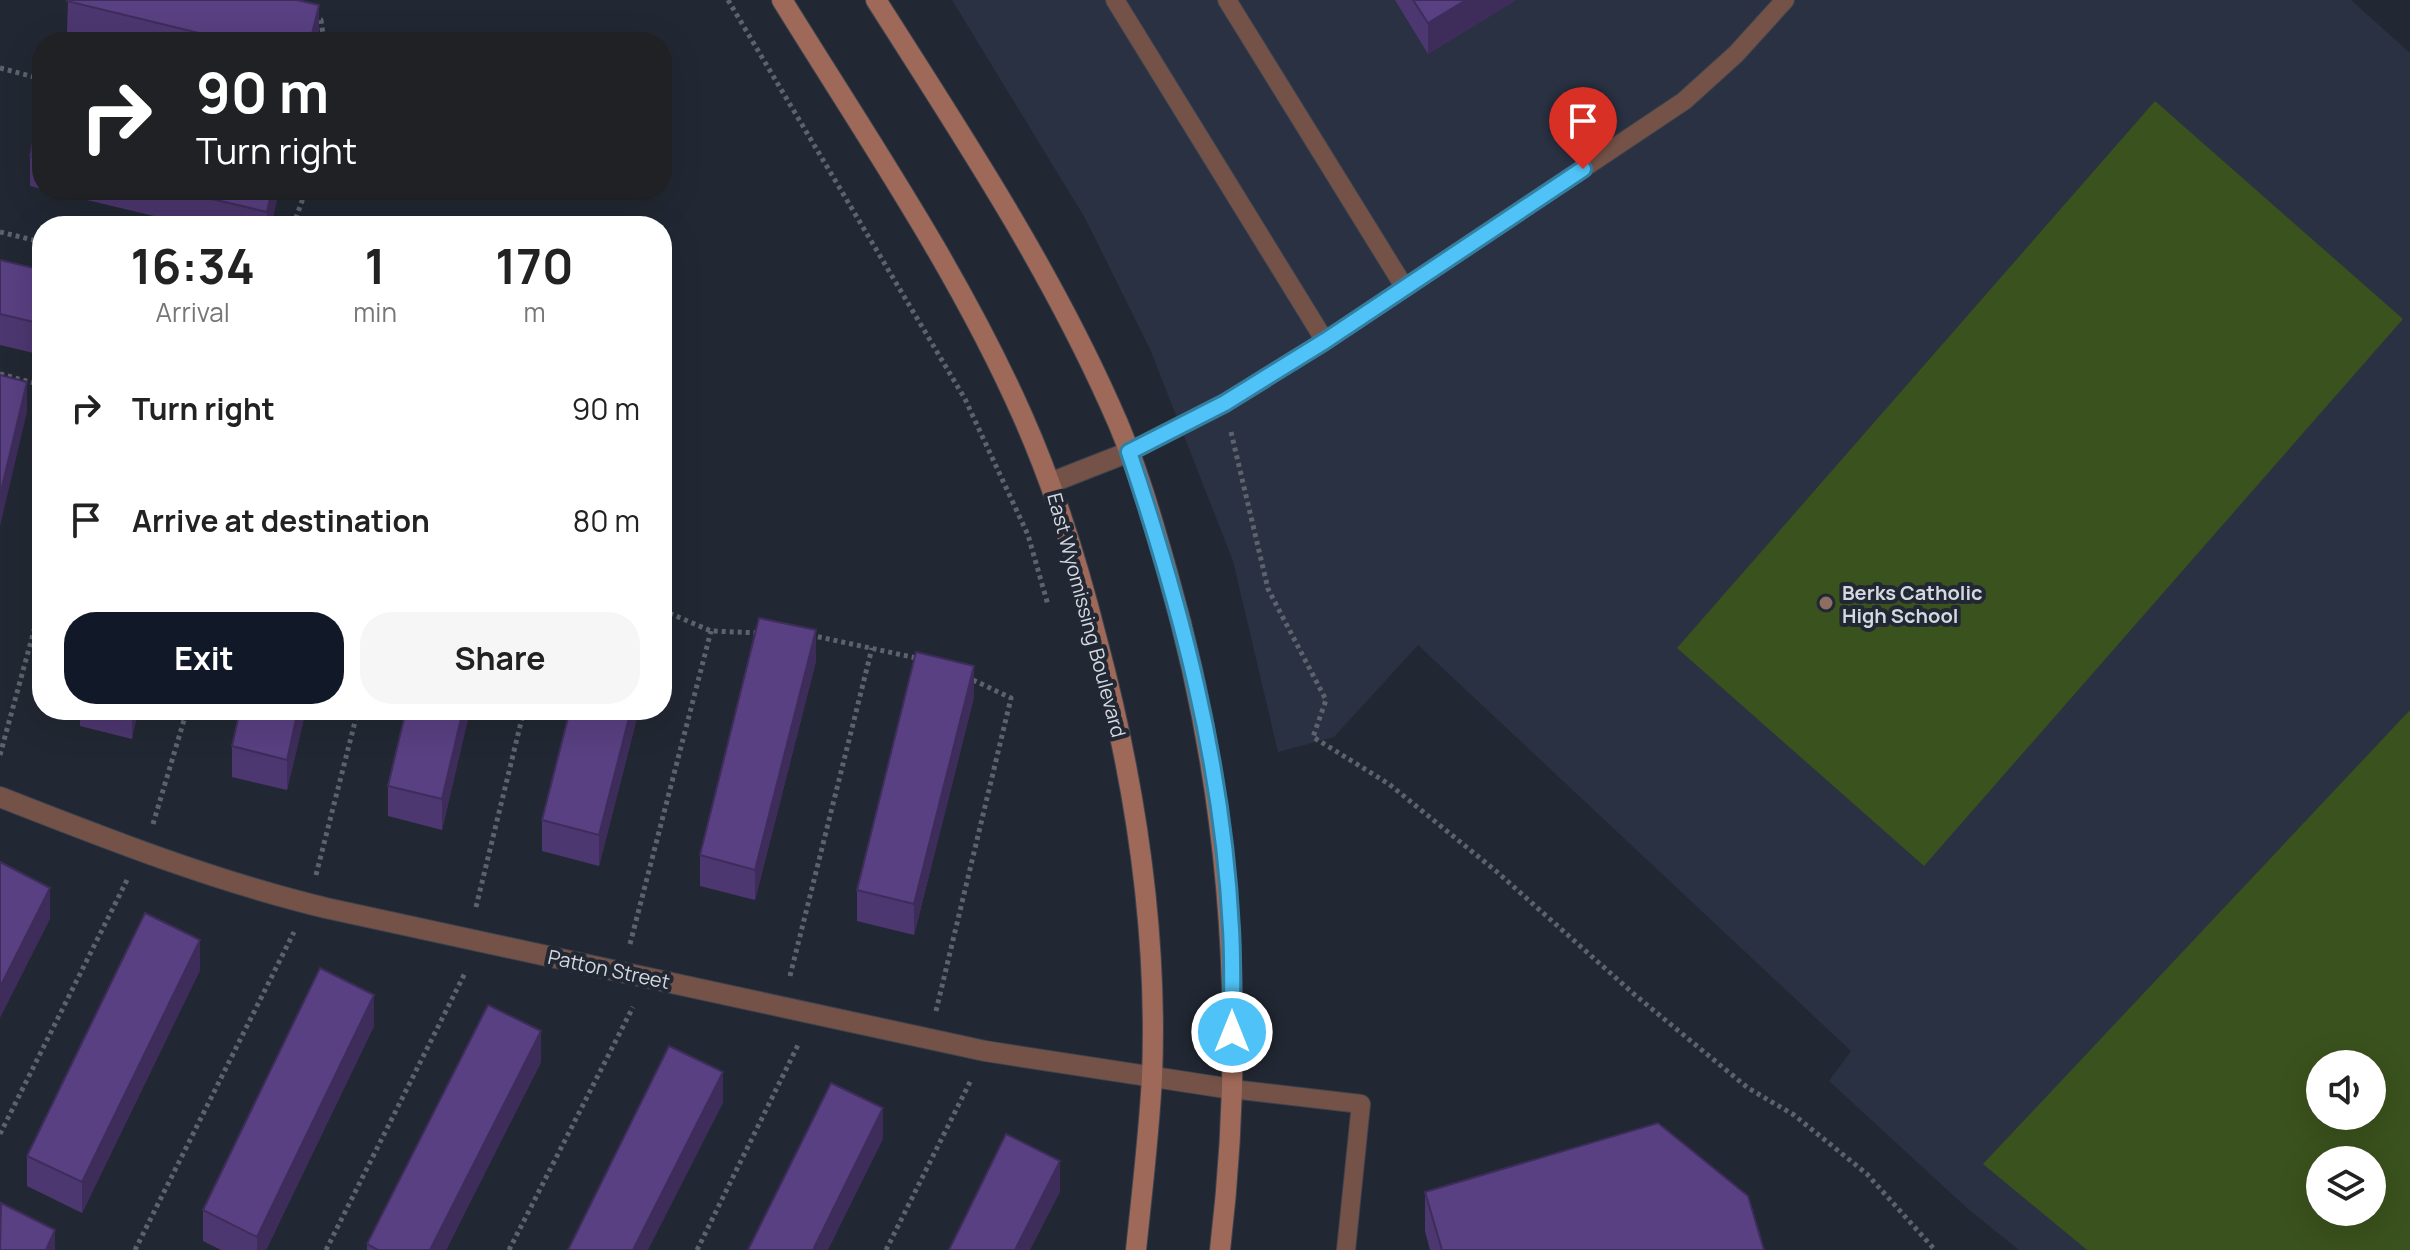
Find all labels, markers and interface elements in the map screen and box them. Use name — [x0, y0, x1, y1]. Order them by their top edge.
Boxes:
text: 90 m — [196, 53, 329, 130]
icon: right — [64, 64, 168, 168]
pin — [1549, 87, 1617, 169]
icon: arrive — [1561, 99, 1605, 143]
text: Turn right — [196, 126, 357, 175]
text: 16:34 — [130, 233, 255, 298]
text: 1 — [365, 233, 386, 298]
text: 170 — [495, 233, 574, 298]
text: Arrival — [156, 294, 230, 330]
text: min — [353, 294, 397, 330]
text: m — [523, 294, 545, 330]
icon: right — [64, 386, 108, 430]
text: Turn right — [132, 388, 275, 429]
text: 90 m — [572, 388, 640, 429]
street label: East Wyomissing Boulevard — [1041, 490, 1133, 740]
icon: arrive — [64, 498, 108, 542]
text: Arrive at destination — [132, 500, 430, 541]
text: 80 m — [573, 500, 640, 541]
place label: Berks Catholic High School — [1842, 579, 1983, 629]
marker: Berks Catholic High School — [1817, 594, 1835, 612]
button: Exit — [64, 612, 344, 704]
button: Share — [360, 612, 640, 704]
street label: Patton Street — [546, 943, 672, 995]
position arrow — [1190, 990, 1274, 1074]
map controls — [2306, 1050, 2386, 1226]
button: sound — [2306, 1050, 2386, 1130]
button: layers — [2306, 1146, 2386, 1226]

